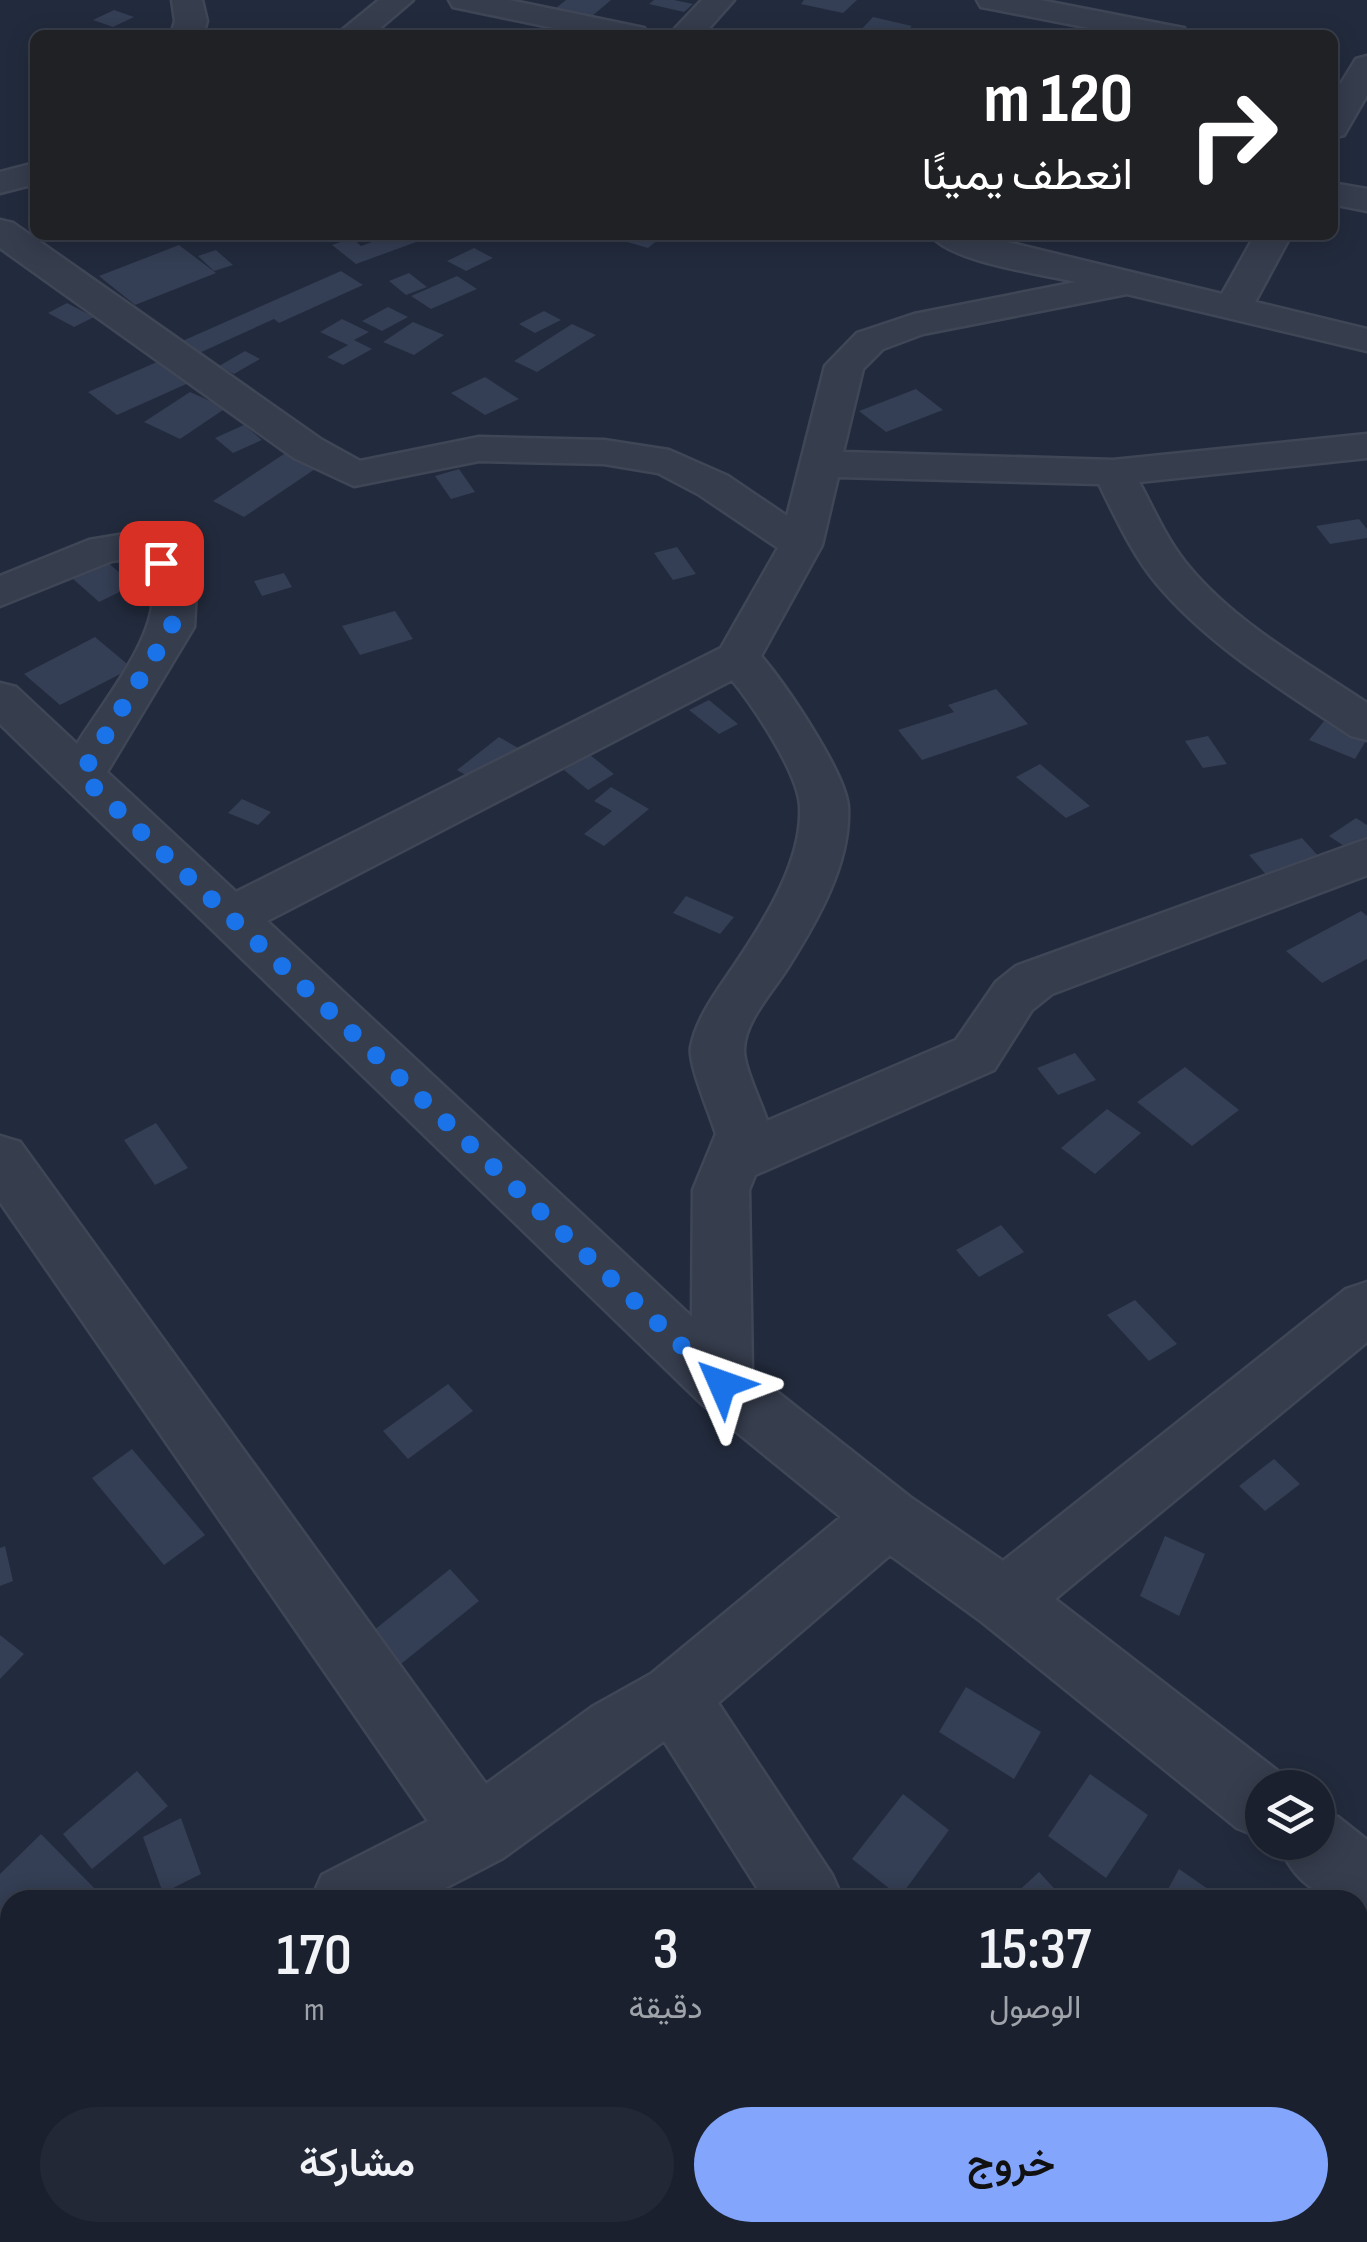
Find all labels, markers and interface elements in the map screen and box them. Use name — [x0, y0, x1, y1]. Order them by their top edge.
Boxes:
text: 120 m — [983, 58, 1133, 142]
icon: right — [1168, 70, 1298, 200]
text: انعطف يمينًا — [922, 148, 1133, 203]
pin — [119, 521, 204, 606]
icon: arrive — [134, 536, 189, 591]
position arrow — [670, 1332, 774, 1436]
map controls — [1245, 1770, 1335, 1860]
button: layers — [1245, 1770, 1335, 1860]
text: 3 — [652, 1914, 679, 1986]
text: 15:37 — [979, 1914, 1091, 1986]
text: 170 — [277, 1920, 352, 1992]
text: دقيقة — [629, 1989, 703, 2028]
text: الوصول — [989, 1989, 1081, 2028]
text: m — [304, 1991, 325, 2030]
button: مشاركة — [40, 2107, 674, 2222]
button: خروج — [694, 2107, 1328, 2222]

